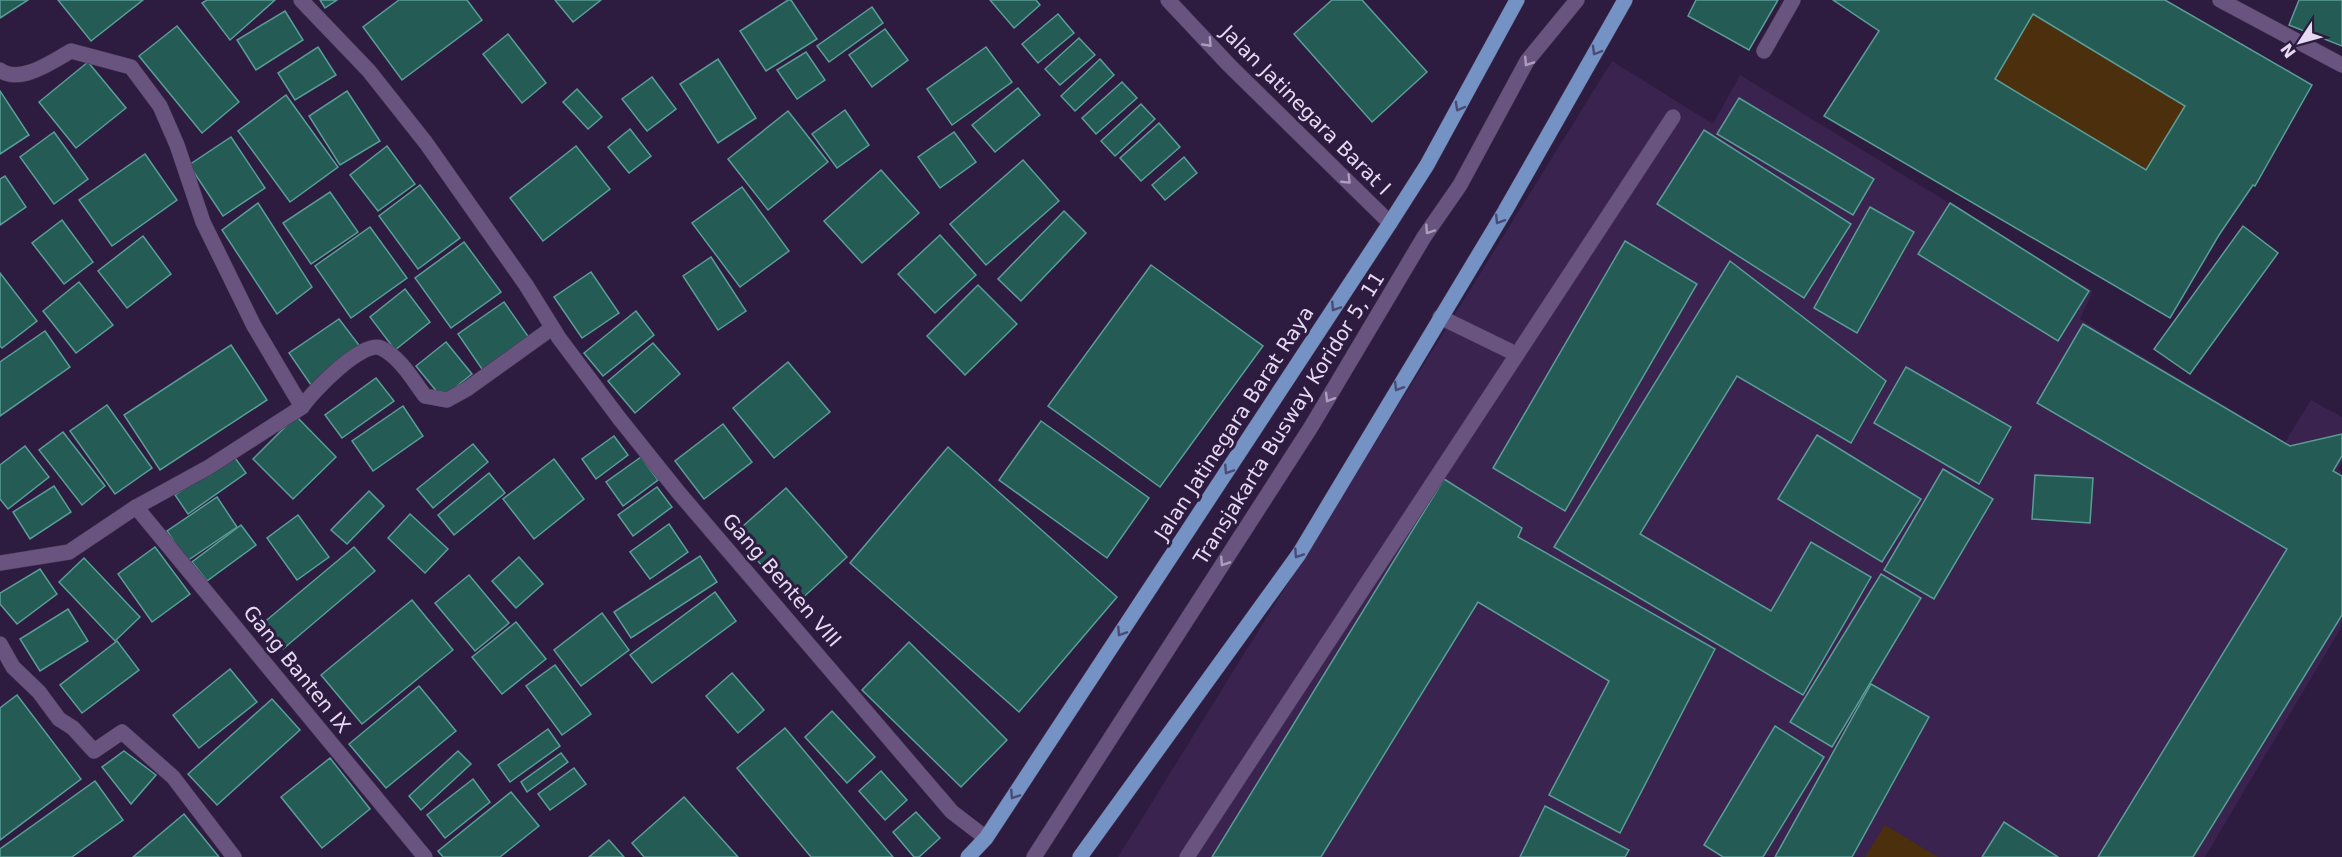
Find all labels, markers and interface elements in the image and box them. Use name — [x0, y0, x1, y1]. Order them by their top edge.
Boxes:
north arrow — [2270, 12, 2330, 72]
street label: Jalan Jatinegara Barat I — [1215, 19, 1396, 200]
one-way arrow — [1201, 36, 1212, 46]
text: N — [2277, 40, 2300, 62]
one-way arrow — [1592, 45, 1603, 55]
one-way arrow — [1524, 56, 1535, 67]
one-way arrow — [1455, 100, 1466, 111]
one-way arrow — [1340, 173, 1350, 184]
one-way arrow — [1494, 214, 1506, 224]
one-way arrow — [1425, 223, 1436, 234]
street label: Transjakarta Busway Koridor 5, 11 — [1188, 267, 1390, 570]
one-way arrow — [1332, 300, 1343, 311]
street label: Jalan Jatinegara Barat Raya — [1148, 302, 1319, 546]
one-way arrow — [1394, 381, 1406, 391]
one-way arrow — [1325, 391, 1336, 402]
one-way arrow — [1224, 463, 1235, 474]
street label: Gang Benten VIII — [718, 508, 846, 652]
one-way arrow — [1294, 547, 1305, 558]
one-way arrow — [1220, 556, 1232, 566]
street label: Gang Banten IX — [238, 600, 356, 738]
one-way arrow — [1117, 626, 1128, 637]
one-way arrow — [1010, 789, 1021, 800]

